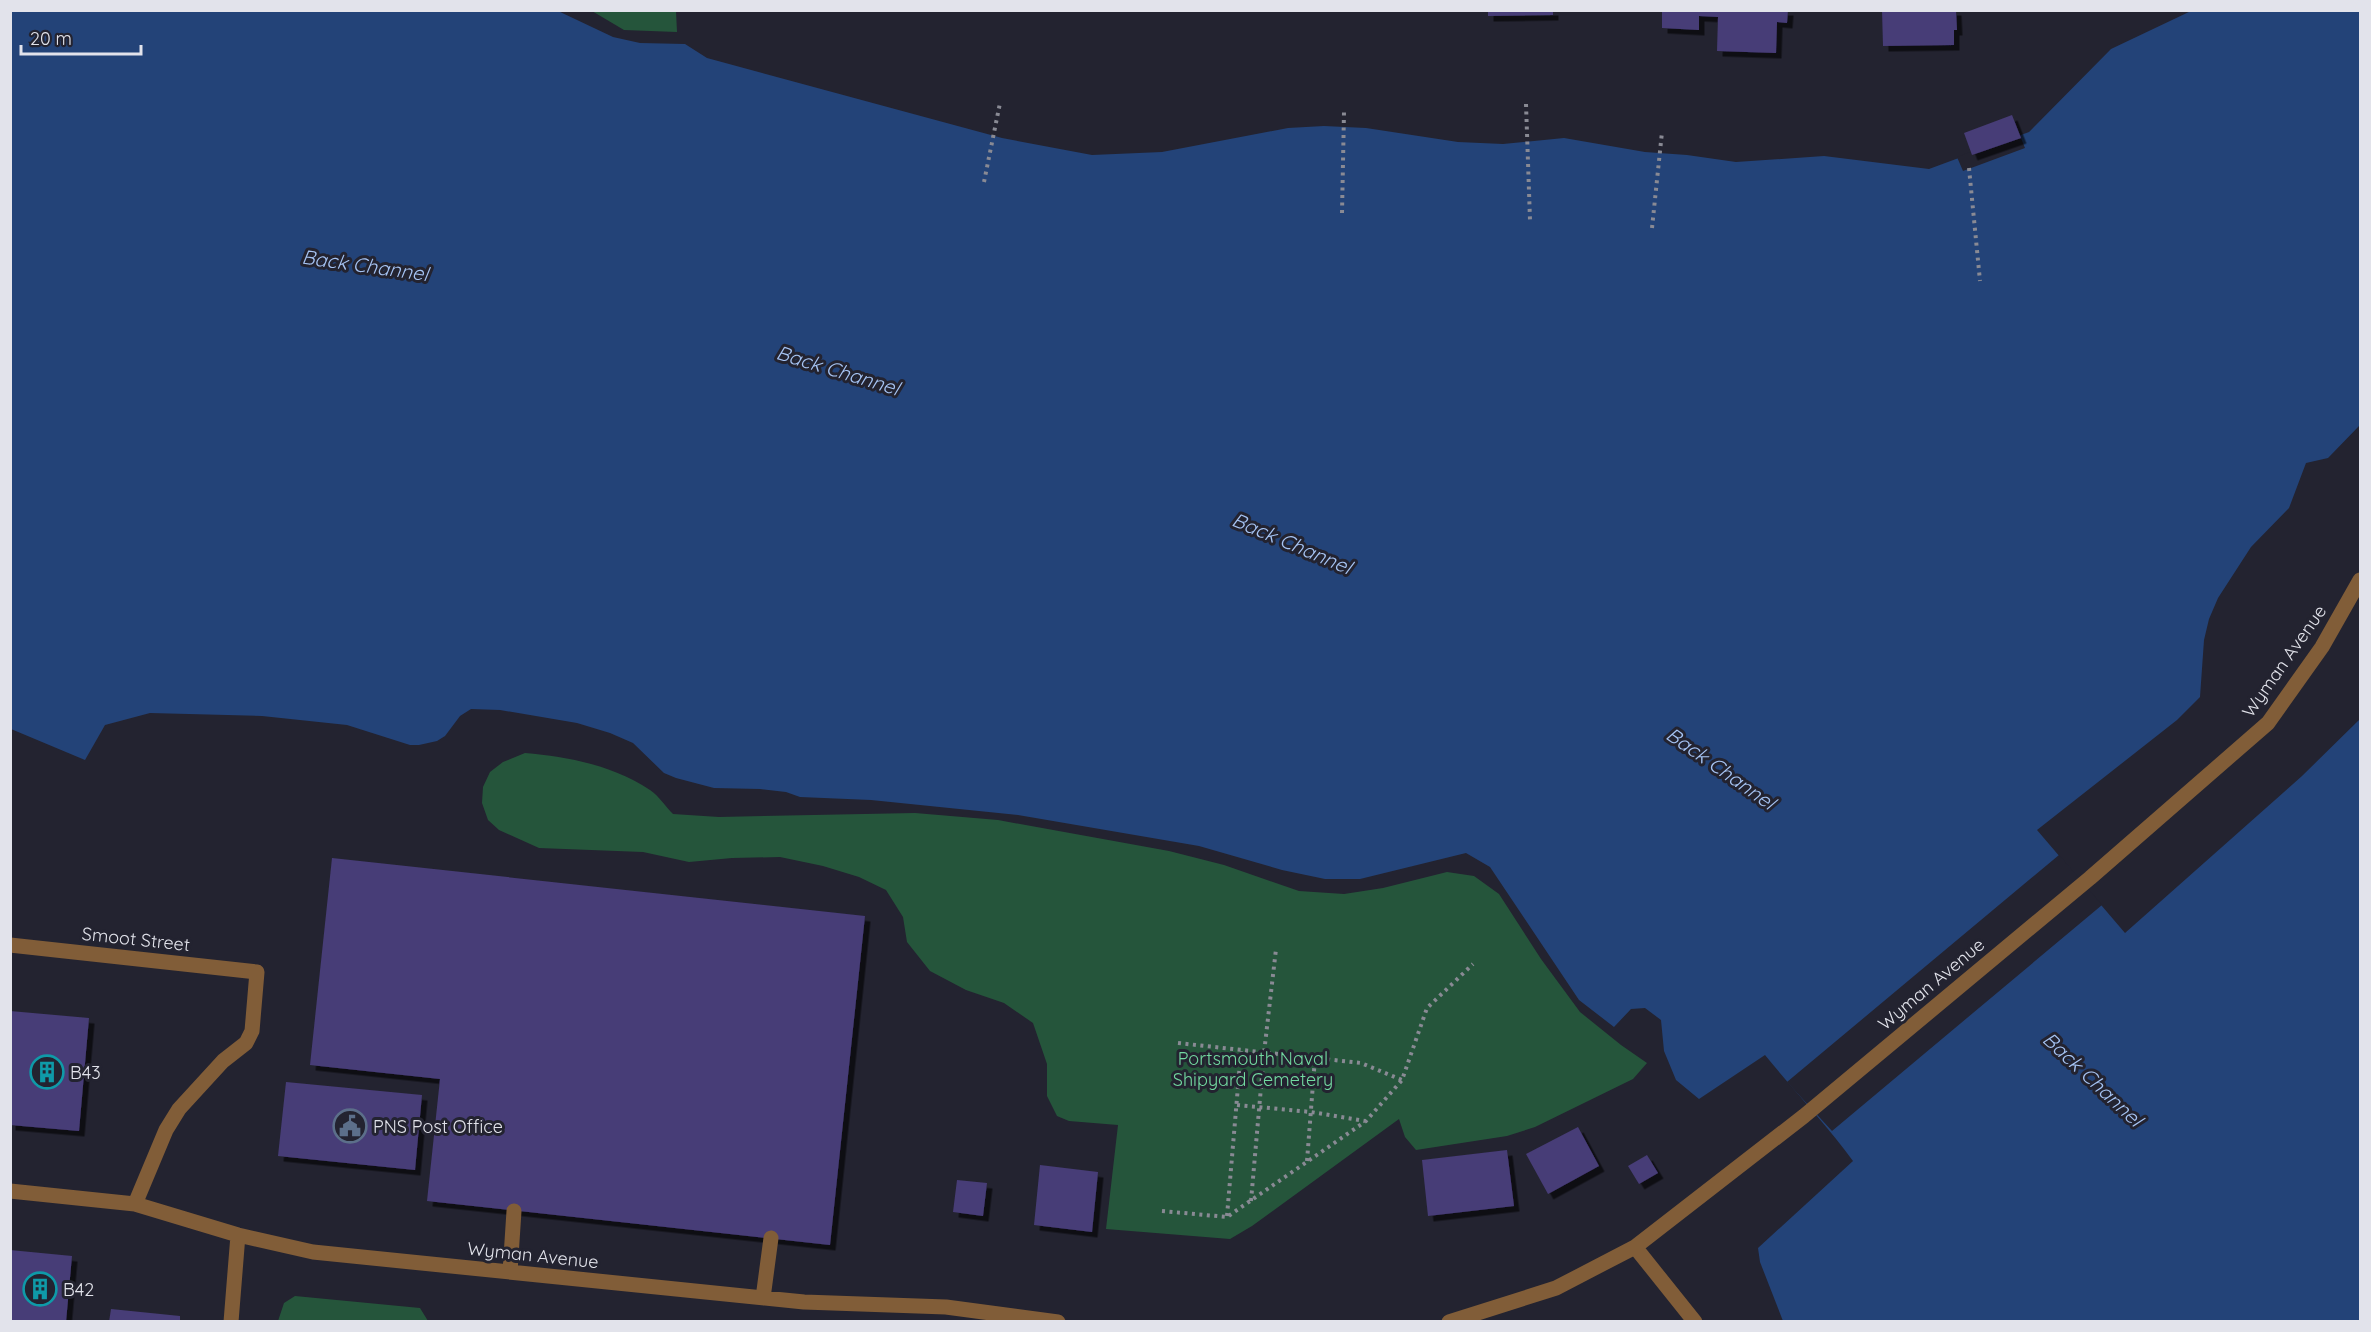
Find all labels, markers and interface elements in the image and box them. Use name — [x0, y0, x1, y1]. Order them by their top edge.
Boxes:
scale bar — [21, 18, 141, 56]
text: 20 m — [30, 27, 72, 50]
water label: Back Channel — [300, 244, 432, 287]
water label: Back Channel — [774, 339, 905, 401]
water label: Back Channel — [1229, 507, 1358, 580]
street label: Wyman Avenue — [2237, 600, 2331, 722]
water label: Back Channel — [1662, 721, 1782, 816]
street label: Smoot Street — [81, 922, 191, 956]
street label: Wyman Avenue — [1873, 933, 1989, 1035]
water label: Back Channel — [2038, 1026, 2150, 1133]
park label: Portsmouth Naval Shipyard Cemetery — [1173, 1047, 1333, 1091]
building icon: B43 — [29, 1054, 65, 1090]
place label: B43 — [70, 1061, 101, 1084]
public building icon: PNS Post Office — [332, 1108, 368, 1144]
place label: PNS Post Office — [373, 1115, 503, 1138]
street label: Wyman Avenue — [466, 1237, 600, 1273]
building icon: B42 — [22, 1271, 58, 1307]
place label: B42 — [63, 1278, 94, 1301]

